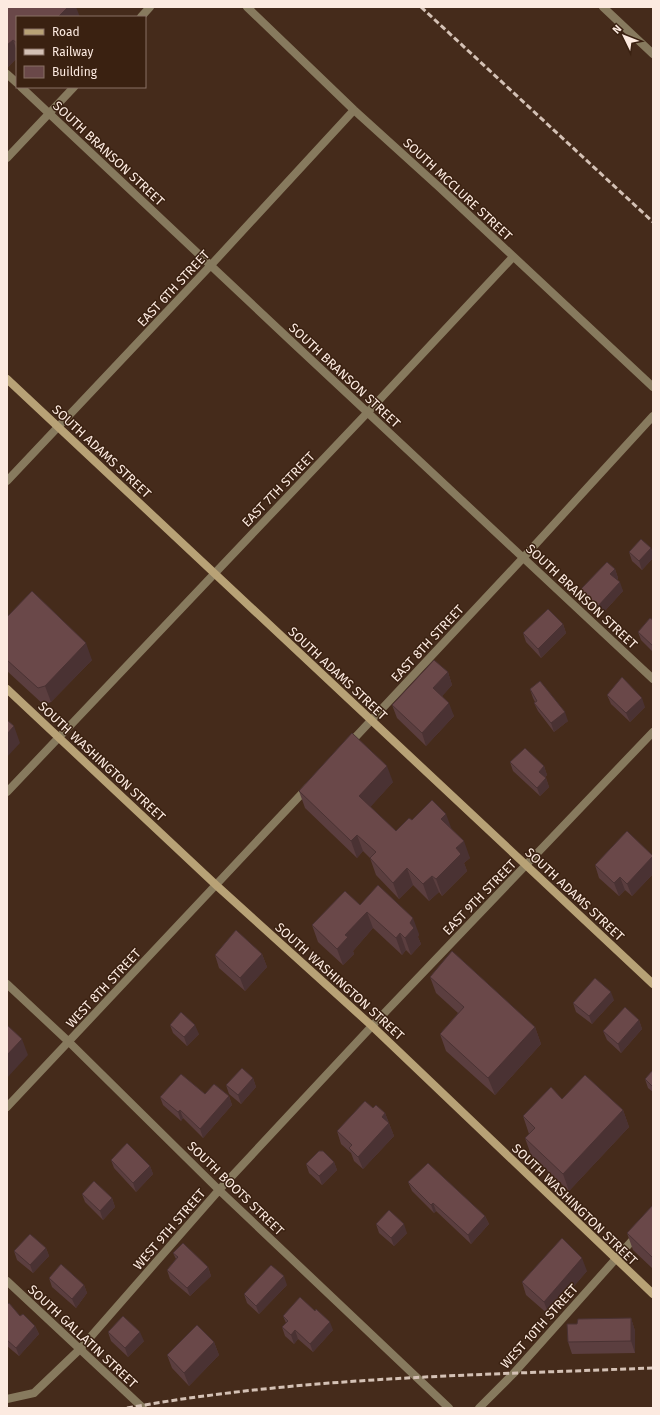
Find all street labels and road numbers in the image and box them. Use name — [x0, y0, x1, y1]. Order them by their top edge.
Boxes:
street label: SOUTH BRANSON STREET — [50, 98, 167, 209]
street label: SOUTH MCCLURE STREET — [400, 135, 515, 244]
street label: EAST 6TH STREET — [134, 247, 213, 330]
street label: SOUTH BRANSON STREET — [286, 320, 403, 431]
street label: SOUTH ADAMS STREET — [49, 402, 154, 501]
street label: EAST 7TH STREET — [239, 449, 318, 530]
street label: SOUTH BRANSON STREET — [523, 541, 640, 652]
street label: EAST 8TH STREET — [388, 602, 467, 685]
street label: SOUTH ADAMS STREET — [285, 624, 390, 723]
street label: SOUTH WASHINGTON STREET — [35, 699, 168, 824]
street label: SOUTH ADAMS STREET — [522, 845, 627, 944]
street label: EAST 9TH STREET — [440, 856, 519, 938]
street label: SOUTH WASHINGTON STREET — [272, 920, 407, 1043]
street label: WEST 8TH STREET — [63, 946, 144, 1031]
street label: SOUTH BOOTS STREET — [184, 1138, 287, 1238]
street label: SOUTH WASHINGTON STREET — [509, 1141, 641, 1268]
street label: WEST 9TH STREET — [130, 1186, 209, 1273]
street label: WEST 10TH STREET — [498, 1281, 581, 1372]
street label: SOUTH GALLATIN STREET — [25, 1282, 141, 1391]

